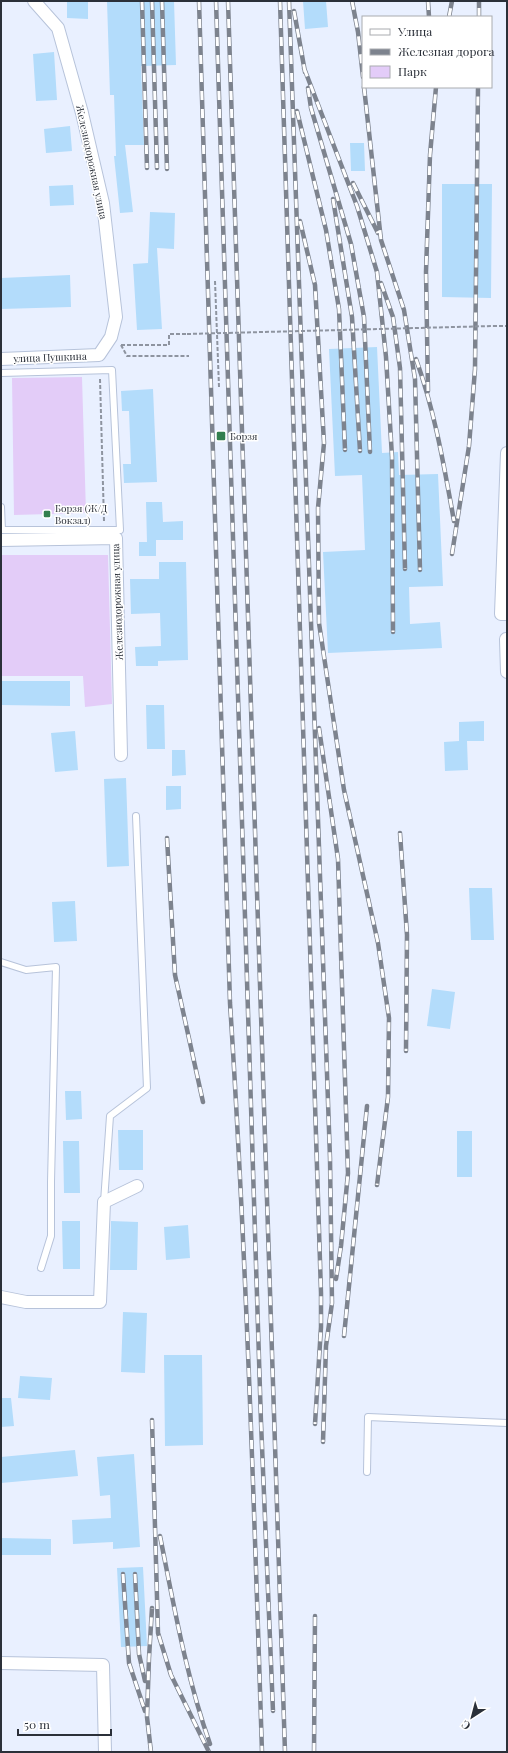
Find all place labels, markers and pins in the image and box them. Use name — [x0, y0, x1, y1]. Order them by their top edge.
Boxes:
place label: Борзя — [230, 429, 258, 443]
marker: Борзя — [215, 430, 227, 442]
place label: Борзя (Ж/Д Вокзал) — [55, 501, 108, 527]
marker: Борзя (Ж/Д Вокзал) — [42, 509, 52, 519]

